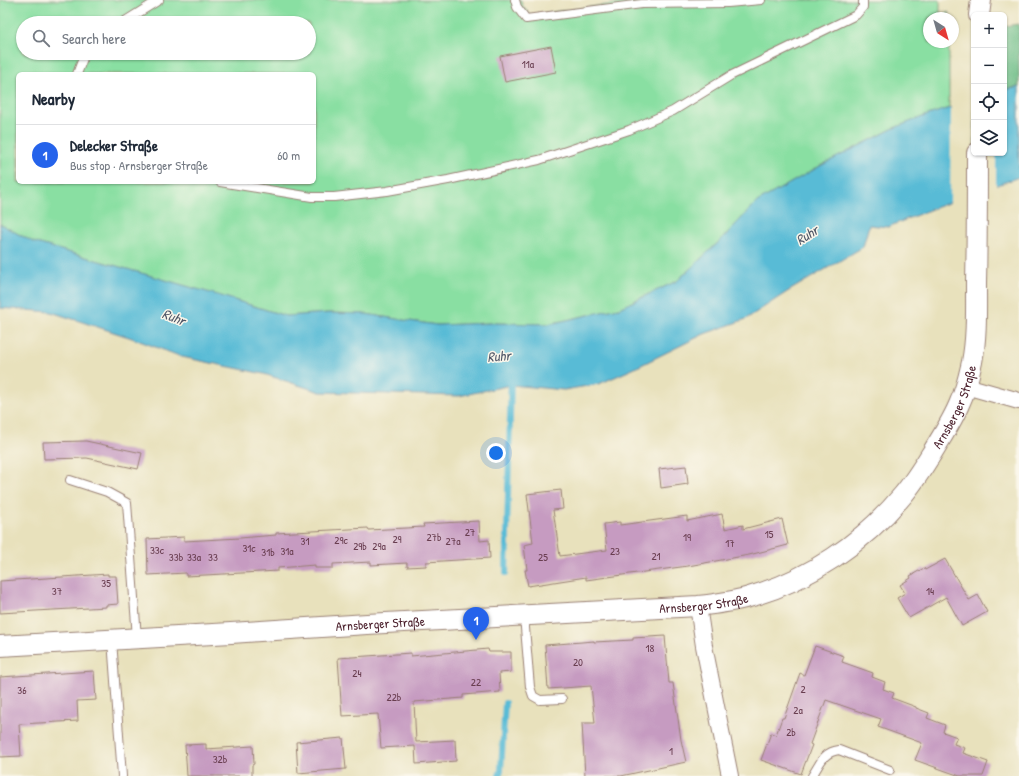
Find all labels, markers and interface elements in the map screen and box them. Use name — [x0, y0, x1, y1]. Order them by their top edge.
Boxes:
north arrow — [923, 12, 959, 48]
map controls — [971, 12, 1007, 156]
button: + — [971, 12, 1007, 48]
search box — [16, 16, 316, 60]
icon: search — [30, 27, 52, 49]
text: Search here — [62, 28, 126, 49]
button: − — [971, 48, 1007, 84]
house number: 11a — [522, 57, 535, 71]
button: locate — [971, 84, 1007, 120]
text: Nearby — [32, 87, 75, 110]
button: layers — [971, 120, 1007, 156]
text: Delecker Straße — [70, 135, 158, 156]
text: 1 — [43, 146, 47, 164]
text: 60 m — [277, 146, 300, 164]
text: Bus stop · Arnsberger Straße — [70, 156, 208, 174]
water label: Ruhr — [792, 219, 823, 249]
water label: Ruhr — [160, 304, 190, 330]
water label: Ruhr — [487, 345, 513, 366]
street label: Arnsberger Straße — [928, 364, 980, 452]
your location — [486, 443, 506, 463]
house number: 27 — [465, 525, 475, 539]
house number: 15 — [765, 527, 774, 541]
house number: 27b — [426, 530, 442, 544]
house number: 19 — [683, 530, 691, 544]
house number: 29 — [392, 532, 402, 546]
house number: 29c — [334, 533, 348, 547]
house number: 31 — [301, 534, 309, 548]
house number: 27a — [446, 534, 461, 548]
house number: 17 — [725, 536, 735, 550]
house number: 29b — [353, 539, 367, 553]
house number: 29a — [372, 539, 386, 553]
house number: 31c — [242, 541, 256, 555]
house number: 33c — [150, 543, 165, 557]
house number: 31a — [280, 544, 294, 558]
house number: 23 — [610, 544, 620, 558]
house number: 31b — [261, 545, 275, 559]
house number: 21 — [651, 549, 661, 563]
house number: 33b — [169, 550, 184, 564]
house number: 33a — [187, 550, 202, 564]
house number: 33 — [208, 550, 218, 564]
house number: 25 — [538, 550, 548, 564]
house number: 35 — [101, 576, 111, 590]
house number: 37 — [52, 584, 62, 598]
house number: 14 — [926, 584, 934, 598]
street label: Arnsberger Straße — [659, 589, 750, 617]
pin: 1 — [463, 607, 489, 640]
street label: Arnsberger Straße — [335, 612, 425, 635]
house number: 18 — [646, 641, 655, 655]
house number: 20 — [573, 655, 583, 669]
house number: 24 — [352, 666, 362, 680]
house number: 22 — [471, 675, 481, 689]
house number: 2 — [800, 682, 806, 696]
house number: 36 — [17, 683, 27, 697]
house number: 22b — [387, 690, 402, 704]
house number: 2a — [793, 703, 803, 717]
house number: 2b — [786, 725, 796, 739]
house number: 1 — [669, 744, 673, 758]
house number: 32b — [213, 752, 228, 766]

